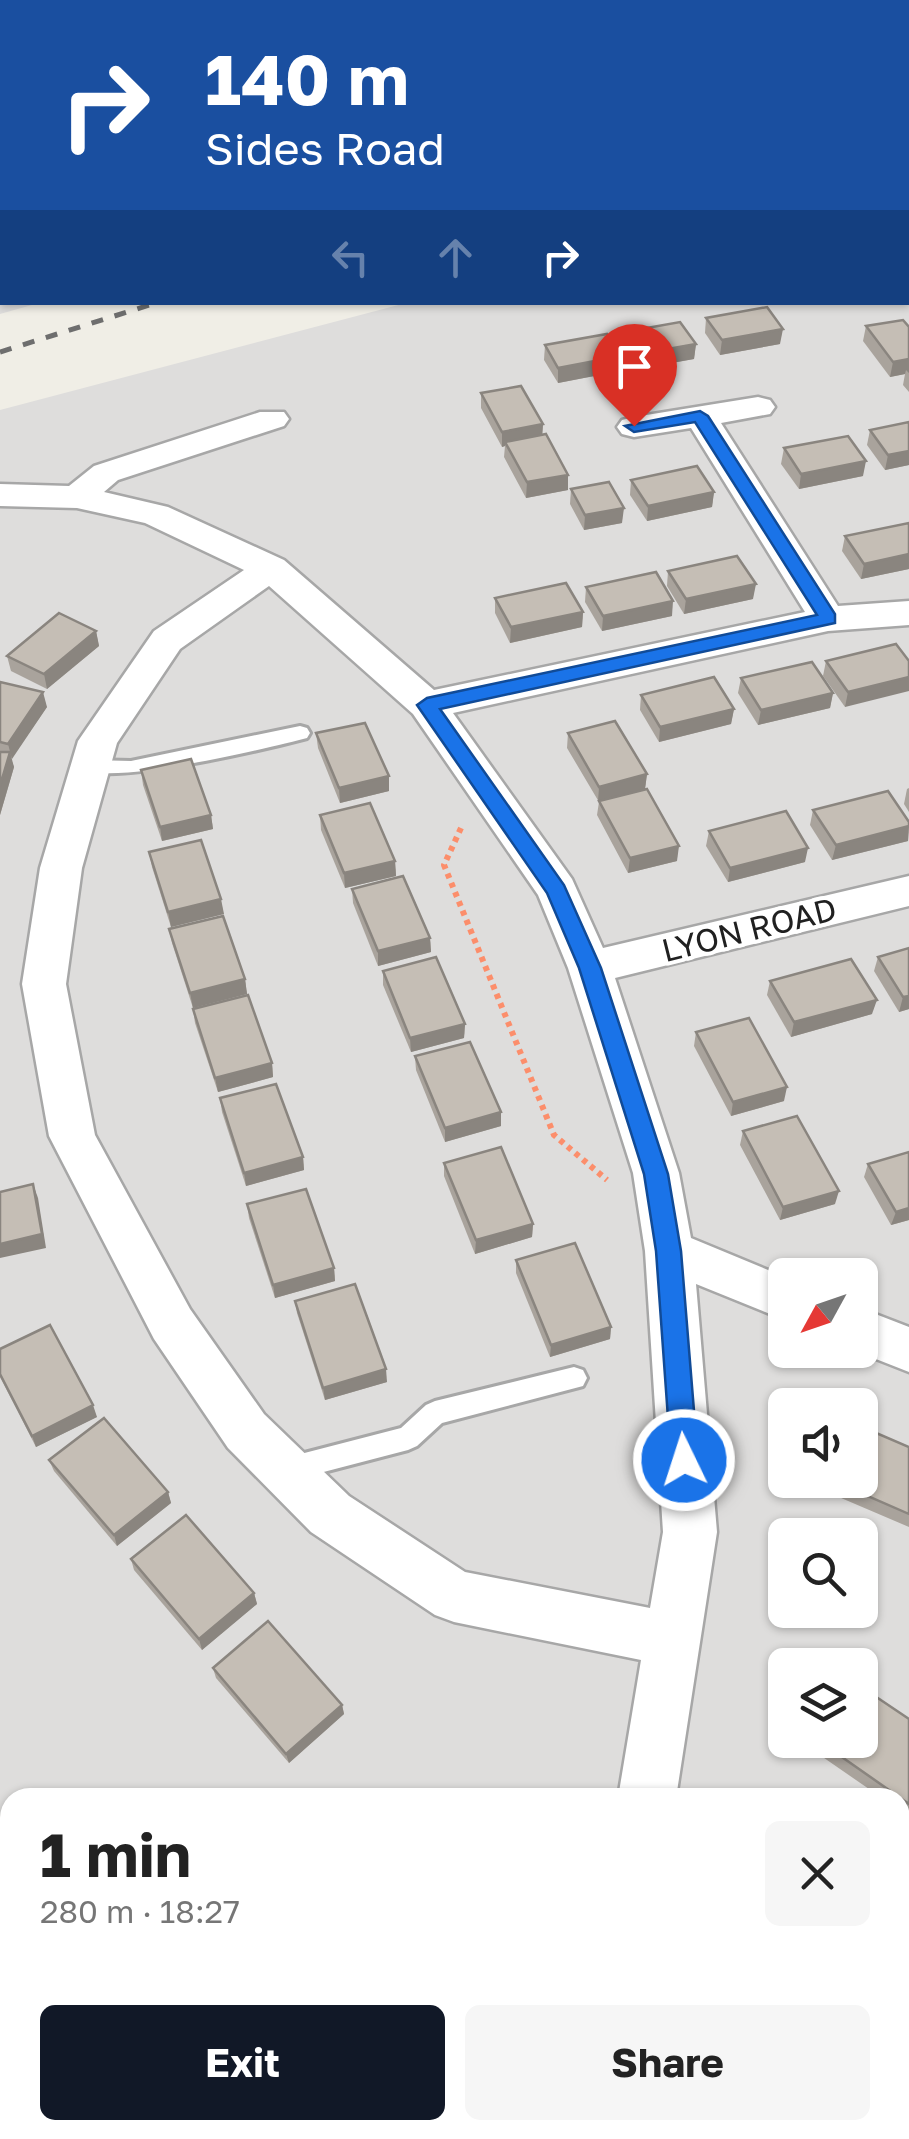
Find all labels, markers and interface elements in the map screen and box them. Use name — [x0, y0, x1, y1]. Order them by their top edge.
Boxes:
text: 140 m — [205, 36, 409, 120]
icon: right — [40, 40, 170, 170]
text: Sides Road — [205, 121, 445, 175]
icon: left — [323, 230, 378, 285]
icon: ahead — [428, 230, 483, 285]
icon: right — [533, 230, 588, 285]
pin — [592, 324, 677, 427]
icon: arrive — [607, 339, 662, 394]
street label: LYON ROAD — [658, 889, 840, 969]
north arrow — [768, 1258, 878, 1368]
map controls — [768, 1258, 878, 1758]
button: sound — [768, 1388, 878, 1498]
position arrow — [632, 1408, 736, 1512]
button: search — [768, 1518, 878, 1628]
button: layers — [768, 1648, 878, 1758]
text: 1 min — [40, 1818, 191, 1890]
button: close — [765, 1821, 870, 1926]
text: 280 m · 18:27 — [40, 1892, 240, 1930]
button: Exit — [40, 2005, 445, 2120]
button: Share — [465, 2005, 870, 2120]

